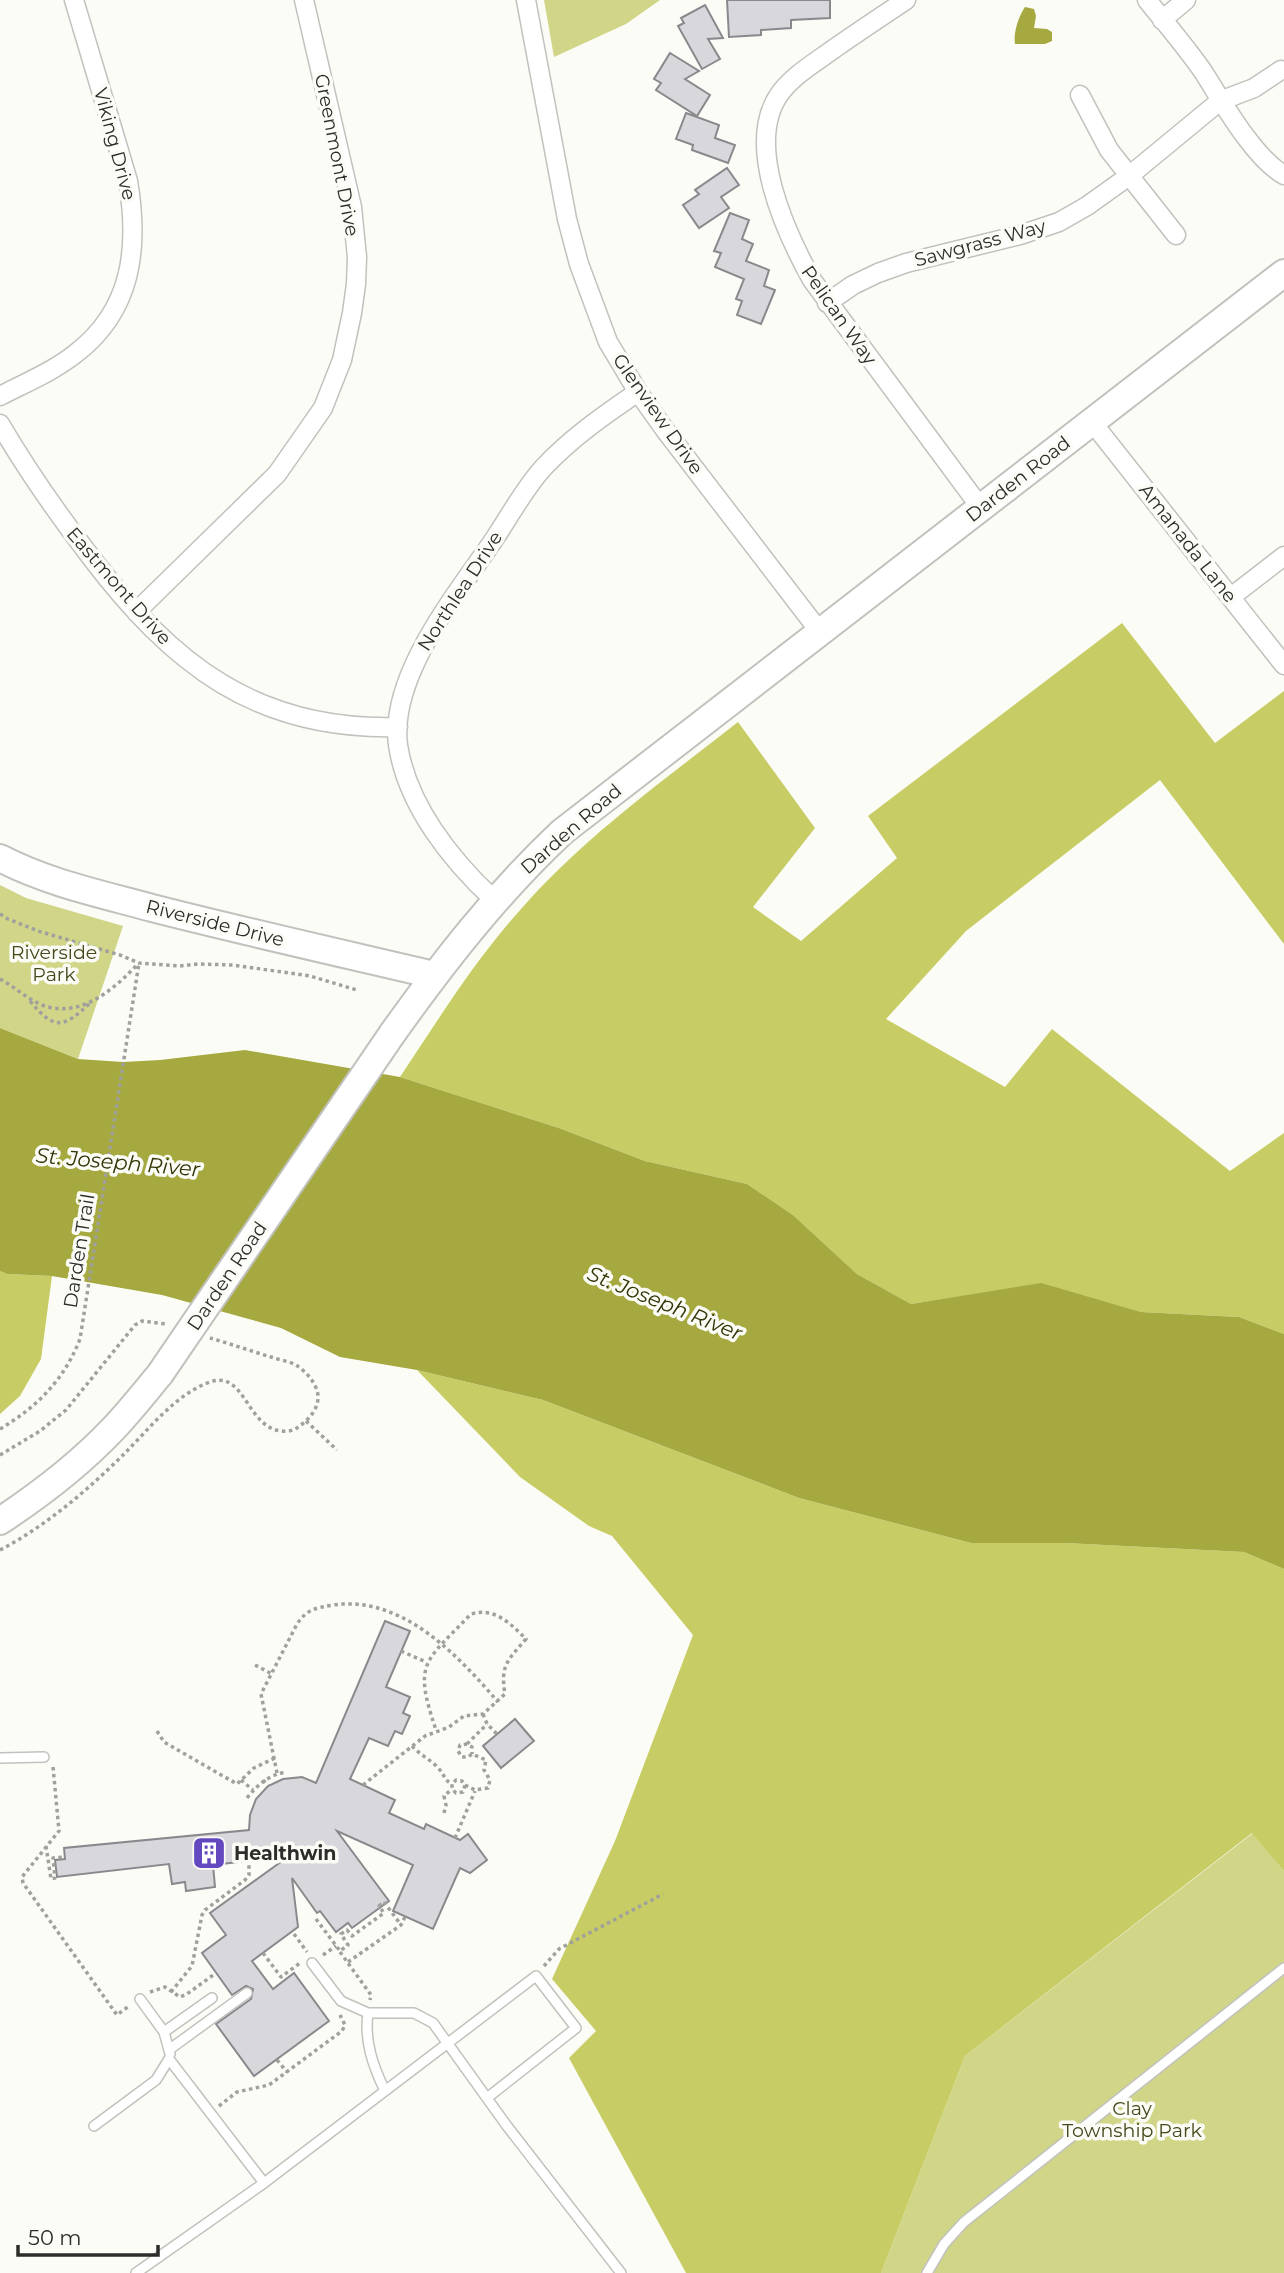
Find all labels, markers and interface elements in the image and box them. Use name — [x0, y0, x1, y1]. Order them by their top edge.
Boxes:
street label: Greenmont Drive — [310, 72, 364, 238]
street label: Viking Drive — [89, 85, 141, 203]
street label: Sawgrass Way — [912, 214, 1049, 272]
street label: Pelican Way — [796, 261, 882, 370]
street label: Glenview Drive — [608, 349, 708, 479]
street label: Darden Road — [961, 431, 1075, 527]
street label: Amanada Lane — [1134, 479, 1242, 607]
street label: Eastmont Drive — [62, 523, 176, 649]
street label: Northlea Drive — [413, 527, 507, 655]
street label: Darden Road — [516, 779, 626, 879]
street label: Riverside Drive — [144, 895, 286, 951]
park label: Riverside Park — [11, 941, 97, 986]
water label: St. Joseph River — [35, 1142, 202, 1182]
street label: Darden Trail — [59, 1192, 99, 1310]
street label: Darden Road — [182, 1217, 272, 1335]
water label: St. Joseph River — [584, 1261, 747, 1346]
building icon: Healthwin — [190, 1834, 228, 1872]
place label: Healthwin — [234, 1842, 336, 1865]
park label: Clay Township Park — [1062, 2097, 1202, 2142]
scale bar — [18, 2214, 158, 2258]
text: 50 m — [28, 2225, 82, 2250]

